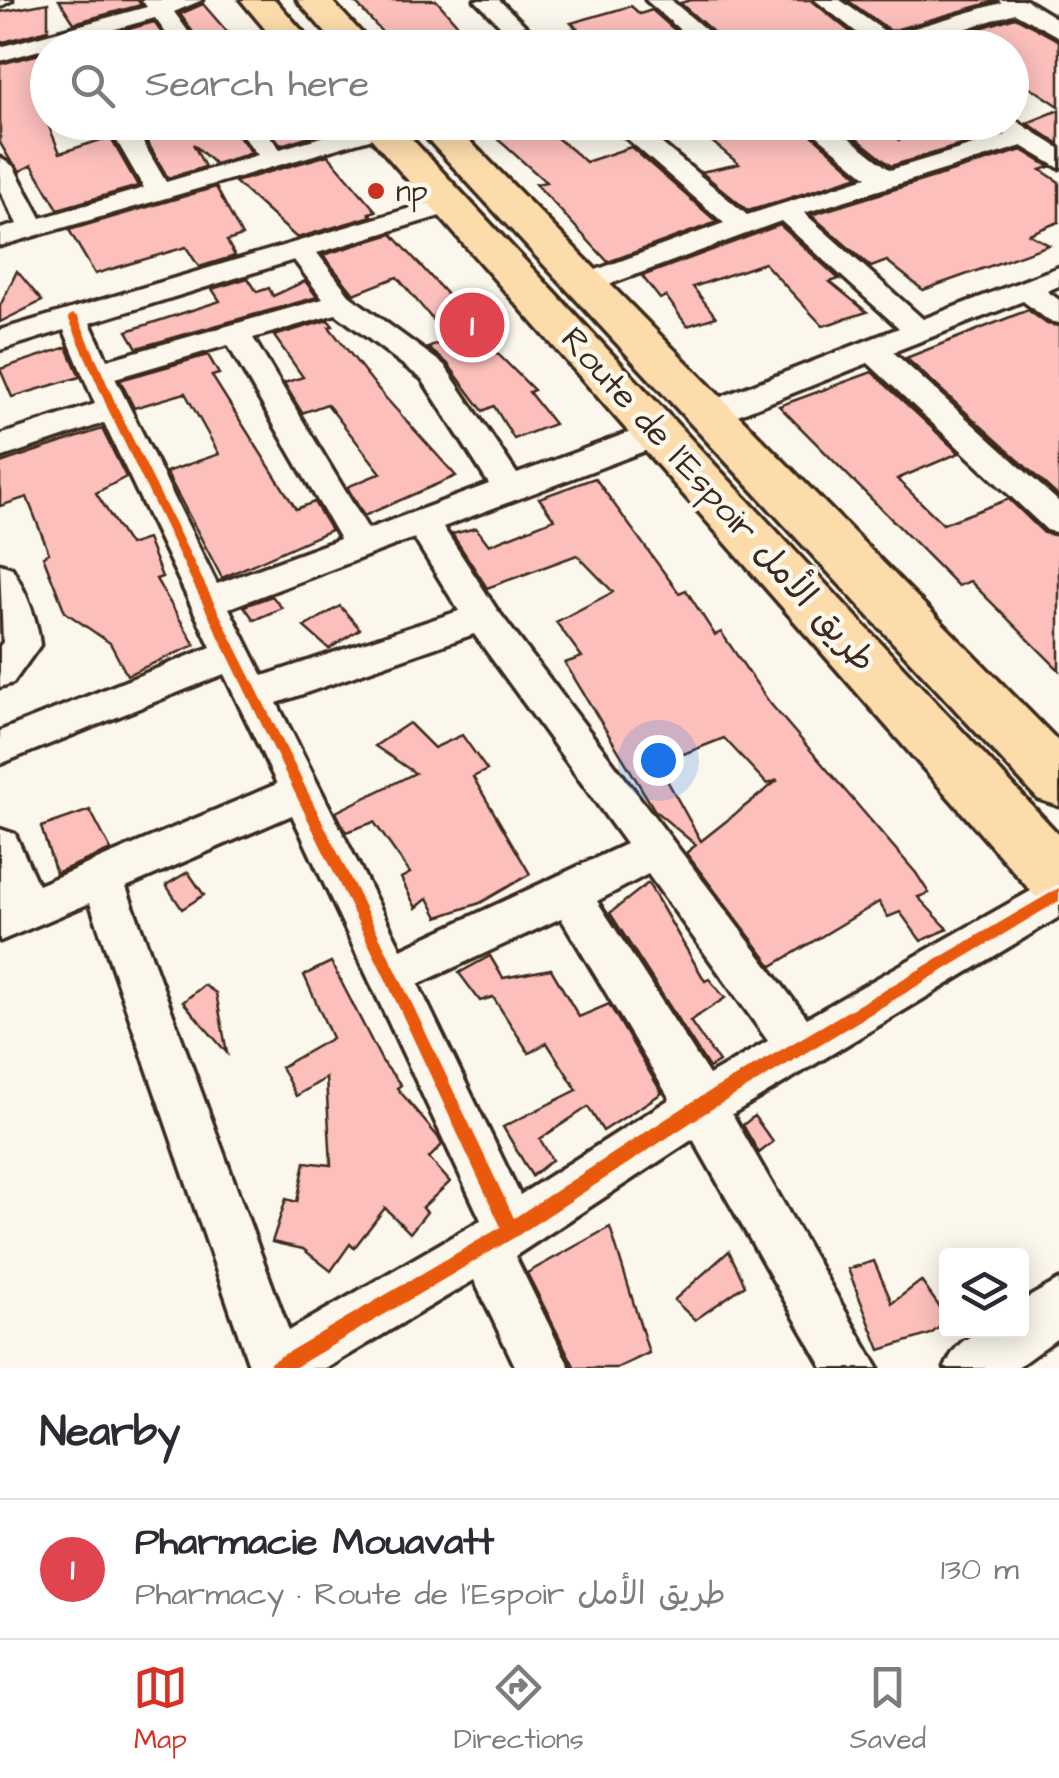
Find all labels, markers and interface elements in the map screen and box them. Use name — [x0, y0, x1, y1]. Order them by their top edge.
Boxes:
search box — [30, 30, 1029, 140]
icon: search — [65, 58, 120, 113]
text: Search here — [145, 59, 369, 111]
place label: np — [396, 171, 428, 213]
marker: np — [365, 180, 387, 202]
pin: 1 — [440, 288, 504, 362]
street label: Route de l’Espoir طريق الأمل — [549, 316, 887, 684]
your location — [633, 735, 684, 786]
map controls — [939, 1248, 1029, 1338]
button: layers — [939, 1248, 1029, 1338]
text: Nearby — [40, 1404, 180, 1462]
text: Pharmacie Mouavatt — [135, 1517, 494, 1569]
text: 1 — [70, 1547, 75, 1592]
text: 130 m — [941, 1547, 1019, 1592]
text: Pharmacy · Route de l’Espoir طريق الأمل — [135, 1572, 726, 1617]
tab: Map — [133, 1660, 188, 1759]
tab: Directions — [454, 1660, 584, 1759]
tab: Saved — [850, 1660, 926, 1759]

